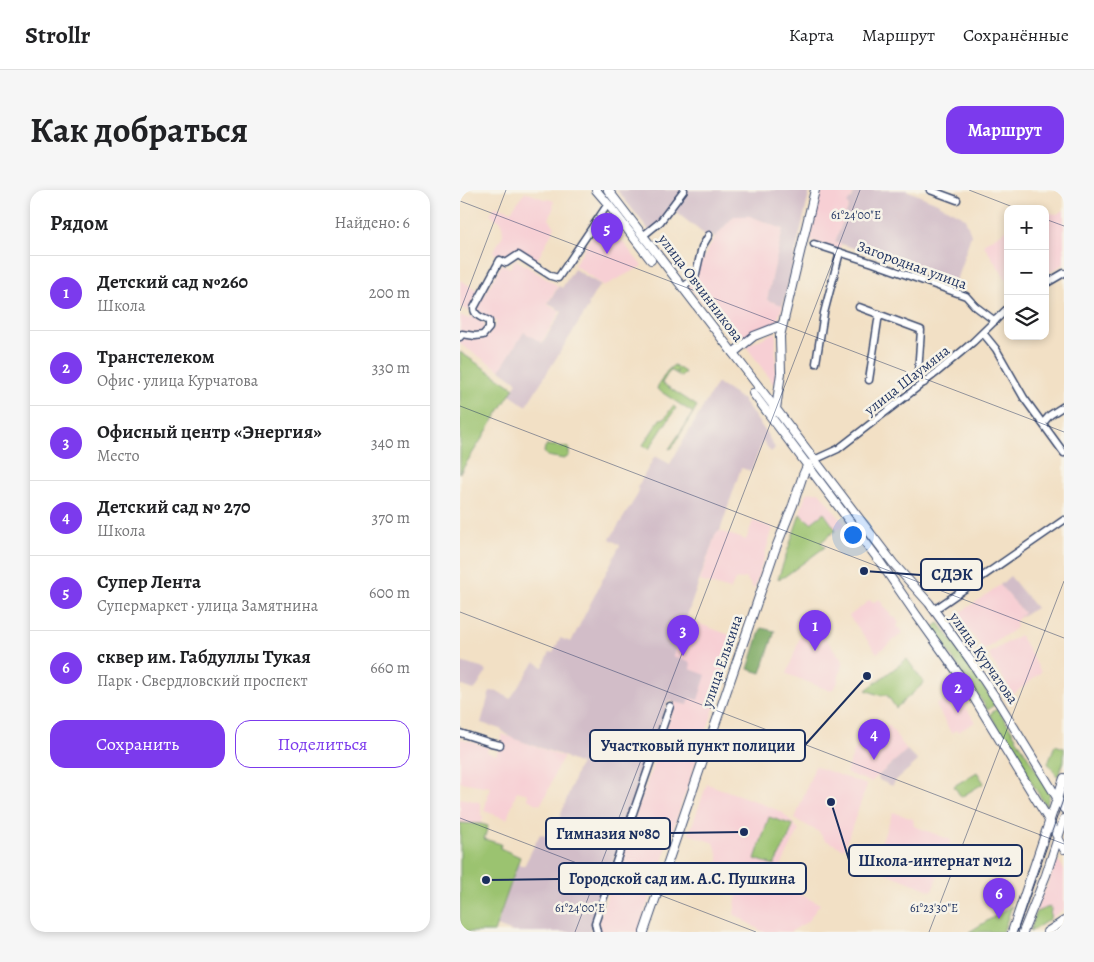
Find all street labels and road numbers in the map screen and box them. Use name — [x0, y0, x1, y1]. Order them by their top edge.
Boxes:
street label: улица Овчинникова — [653, 229, 748, 346]
street label: Загородная улица — [854, 236, 970, 294]
street label: улица Шаумяна — [859, 340, 954, 420]
street label: улица Курчатова — [944, 607, 1023, 708]
street label: улица Елькина — [697, 612, 747, 711]

